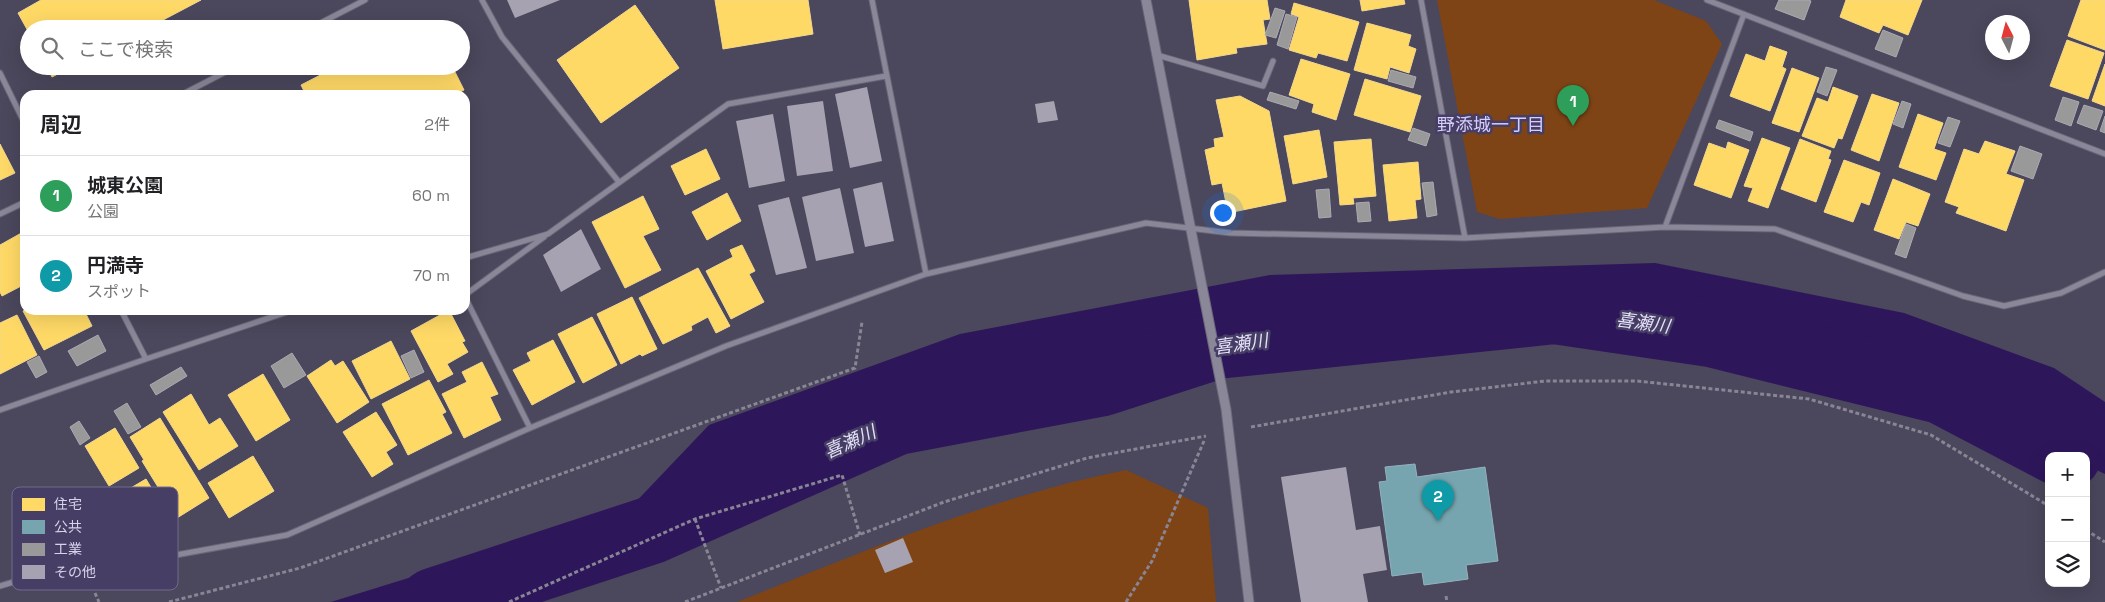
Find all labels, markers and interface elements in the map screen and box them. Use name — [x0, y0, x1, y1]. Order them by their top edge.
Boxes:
north arrow — [1985, 15, 2030, 60]
search box — [20, 20, 470, 75]
icon: search — [38, 34, 66, 62]
text: ここで検索 — [78, 37, 173, 62]
pin: 1 — [1557, 85, 1589, 126]
text: 周辺 — [40, 111, 82, 138]
district label: 野添城一丁目 — [1437, 113, 1545, 136]
text: 2件 — [424, 114, 450, 135]
text: 城東公園 — [87, 173, 163, 198]
text: 1 — [52, 185, 60, 206]
text: 60 m — [412, 185, 450, 206]
your location — [1210, 200, 1236, 226]
text: 公園 — [87, 201, 119, 222]
text: 円満寺 — [87, 253, 144, 278]
text: 2 — [51, 265, 61, 286]
text: 70 m — [413, 265, 450, 286]
text: スポット — [87, 281, 151, 302]
water label: 喜瀬川 — [1615, 307, 1673, 338]
water label: 喜瀬川 — [1213, 328, 1271, 359]
water label: 喜瀬川 — [820, 419, 881, 463]
map controls — [2045, 452, 2090, 587]
button: + — [2045, 452, 2090, 497]
pin: 2 — [1422, 480, 1454, 521]
legend — [12, 487, 178, 590]
text: 住宅 — [54, 495, 82, 513]
button: − — [2045, 497, 2090, 542]
text: 公共 — [54, 518, 82, 536]
text: 工業 — [54, 540, 82, 558]
button: layers — [2045, 542, 2090, 587]
text: その他 — [54, 563, 96, 581]

